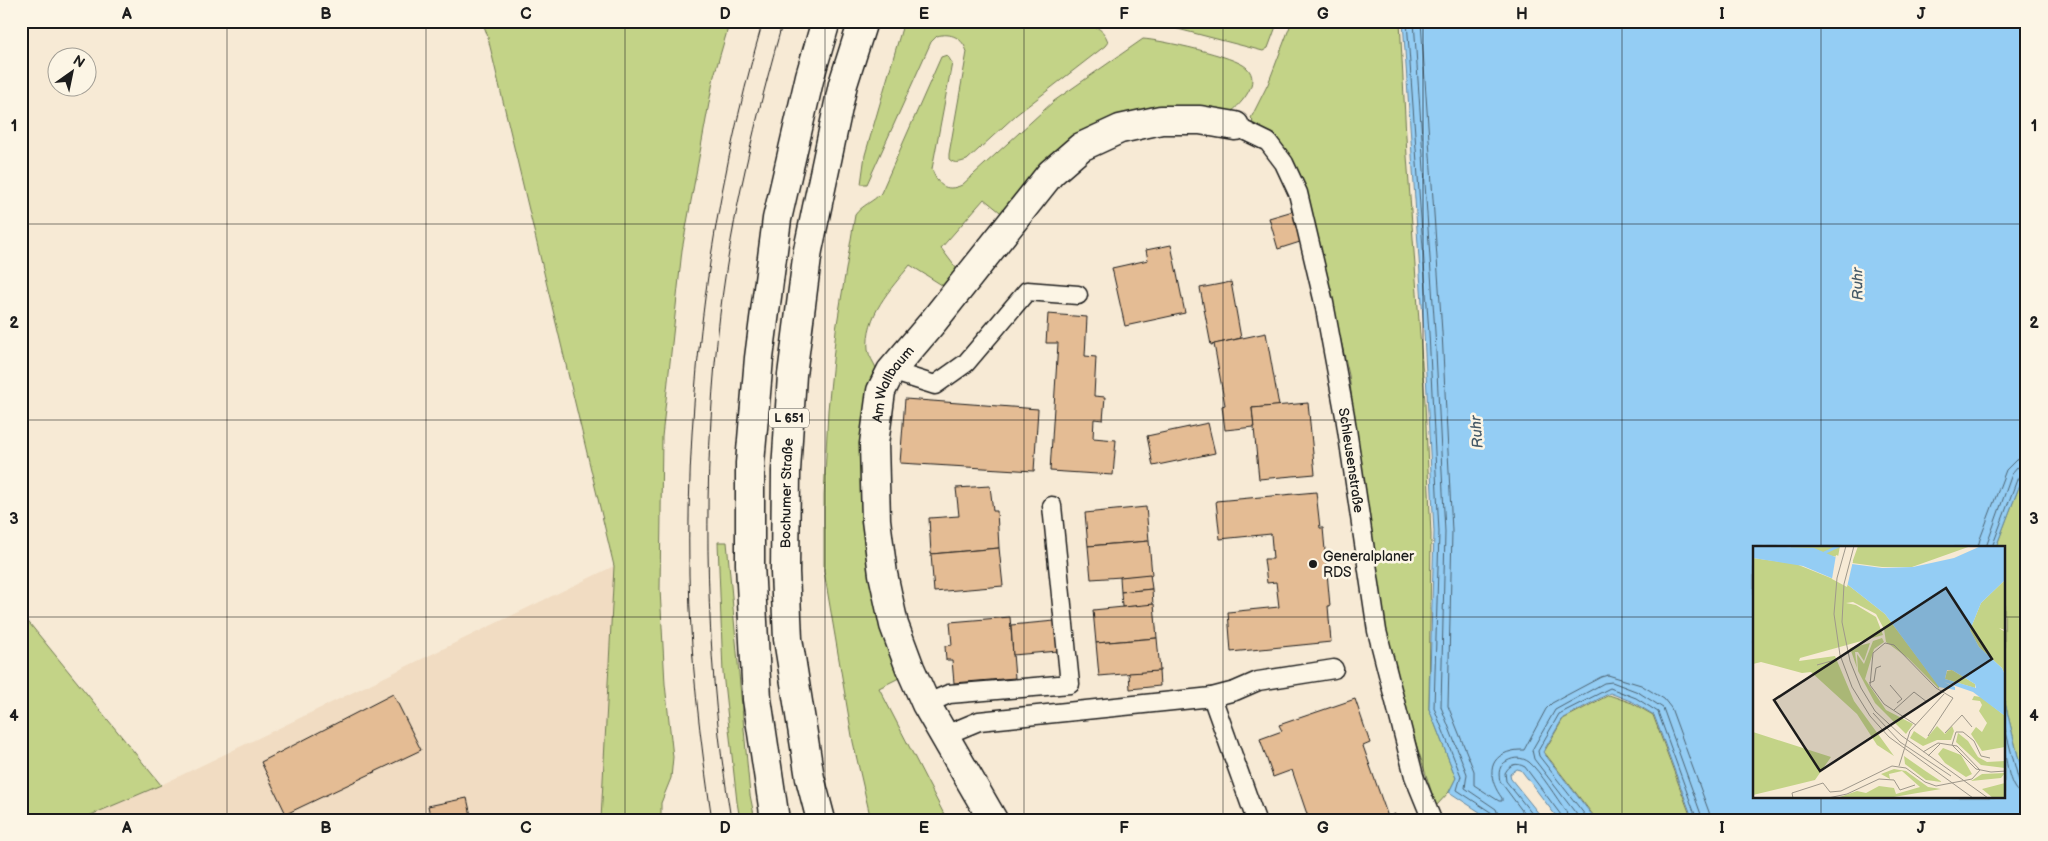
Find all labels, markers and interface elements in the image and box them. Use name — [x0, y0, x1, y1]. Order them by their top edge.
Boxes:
text: A — [121, 5, 132, 24]
text: B — [320, 5, 332, 24]
text: C — [520, 5, 532, 24]
text: D — [719, 5, 731, 24]
text: E — [919, 5, 929, 24]
text: F — [1119, 5, 1129, 24]
text: G — [1317, 5, 1329, 24]
text: H — [1516, 5, 1528, 24]
text: I — [1719, 5, 1725, 24]
text: J — [1917, 5, 1926, 24]
north arrow — [48, 48, 98, 98]
text: N — [70, 52, 88, 72]
text: 1 — [11, 117, 17, 136]
text: 1 — [2031, 117, 2037, 136]
water label: Ruhr — [1848, 266, 1868, 301]
text: 2 — [9, 314, 19, 333]
text: 2 — [2029, 314, 2039, 333]
street label: Am Wallbaum — [868, 342, 917, 424]
street label: Schleusenstraße — [1335, 406, 1368, 514]
road number: L 651 — [769, 408, 809, 428]
water label: Ruhr — [1466, 413, 1488, 449]
street label: Bochumer Straße — [777, 437, 797, 549]
text: 3 — [9, 510, 19, 529]
text: 3 — [2029, 510, 2039, 529]
inset map — [1753, 546, 2006, 798]
place label: Generalplaner RDS — [1323, 548, 1415, 581]
marker: Generalplaner RDS — [1307, 558, 1319, 570]
text: 4 — [9, 707, 19, 726]
text: 4 — [2029, 707, 2039, 726]
text: A — [121, 819, 132, 838]
text: B — [320, 819, 332, 838]
text: C — [520, 819, 532, 838]
text: D — [719, 819, 731, 838]
text: E — [919, 819, 929, 838]
text: F — [1119, 819, 1129, 838]
text: G — [1317, 819, 1329, 838]
text: H — [1516, 819, 1528, 838]
text: I — [1719, 819, 1725, 838]
text: J — [1917, 819, 1926, 838]

